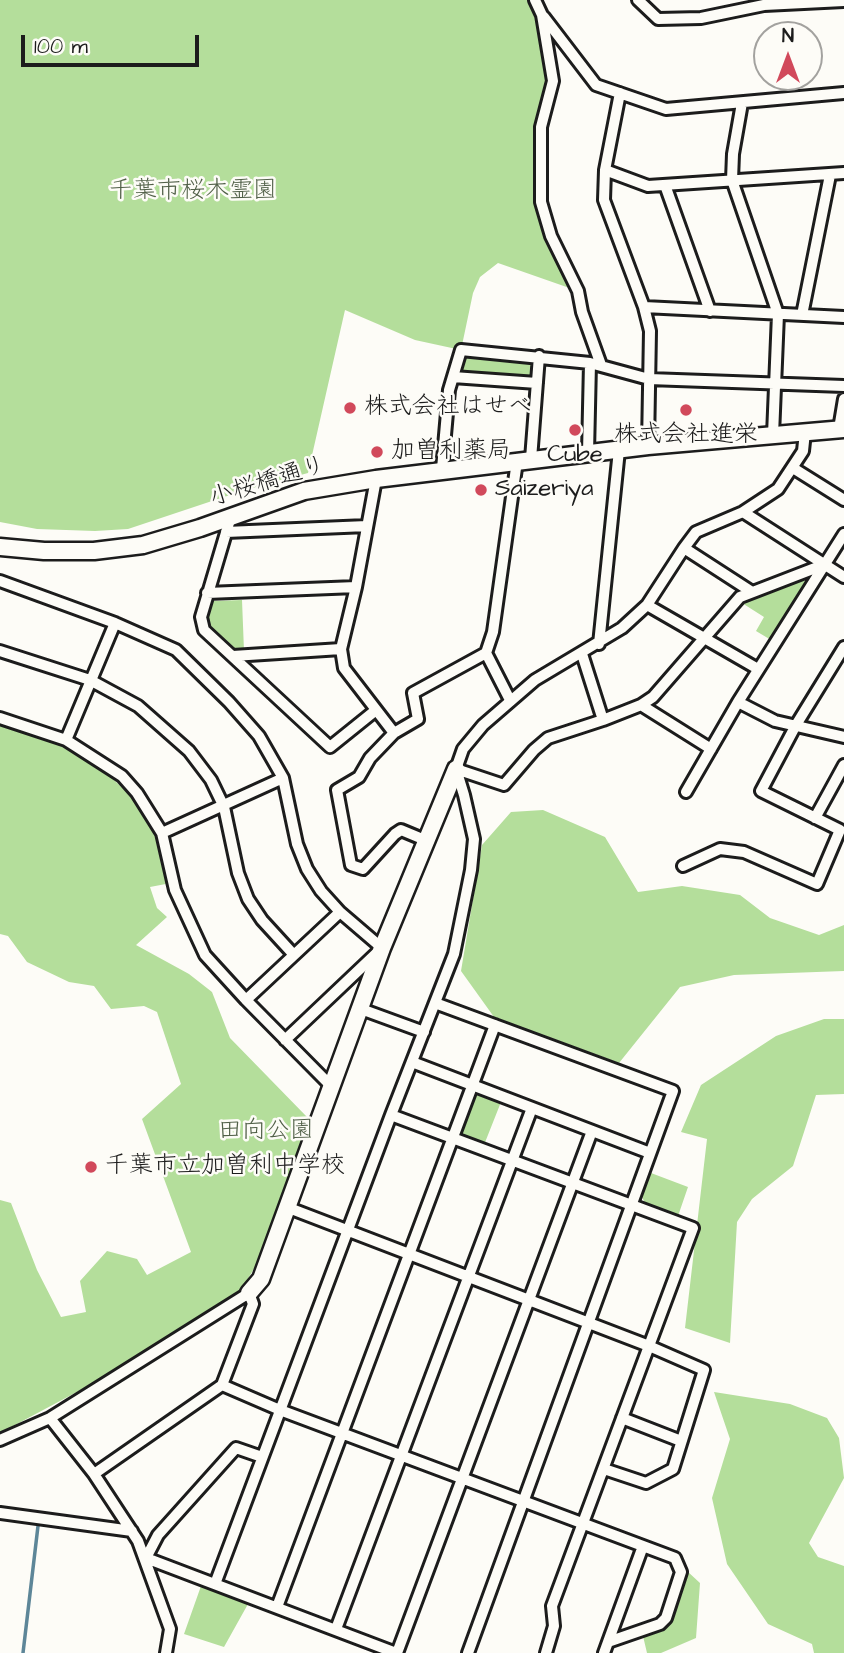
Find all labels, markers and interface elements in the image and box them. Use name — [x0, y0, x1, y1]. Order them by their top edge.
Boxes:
scale bar — [24, 21, 203, 65]
north arrow — [753, 21, 823, 91]
text: N — [782, 23, 794, 50]
text: 100 m — [34, 32, 88, 61]
park label: 千葉市桜木霊園 — [109, 178, 277, 206]
place label: 株式会社はせべ — [364, 394, 532, 422]
marker: 株式会社はせべ — [342, 400, 358, 416]
marker: 株式会社進栄 — [678, 402, 694, 418]
marker: Cube — [567, 422, 583, 438]
place label: 株式会社進栄 — [614, 422, 758, 450]
place label: 加曽利薬局 — [391, 438, 511, 466]
place label: Cube — [547, 442, 603, 470]
marker: 加曽利薬局 — [369, 444, 385, 460]
street label: 小桜橋通り — [206, 452, 330, 514]
place label: Saizeriya — [495, 476, 593, 504]
marker: Saizeriya — [473, 482, 489, 498]
park label: 田向公園 — [218, 1118, 314, 1146]
place label: 千葉市立加曽利中学校 — [105, 1153, 345, 1181]
marker: 千葉市立加曽利中学校 — [83, 1159, 99, 1175]

